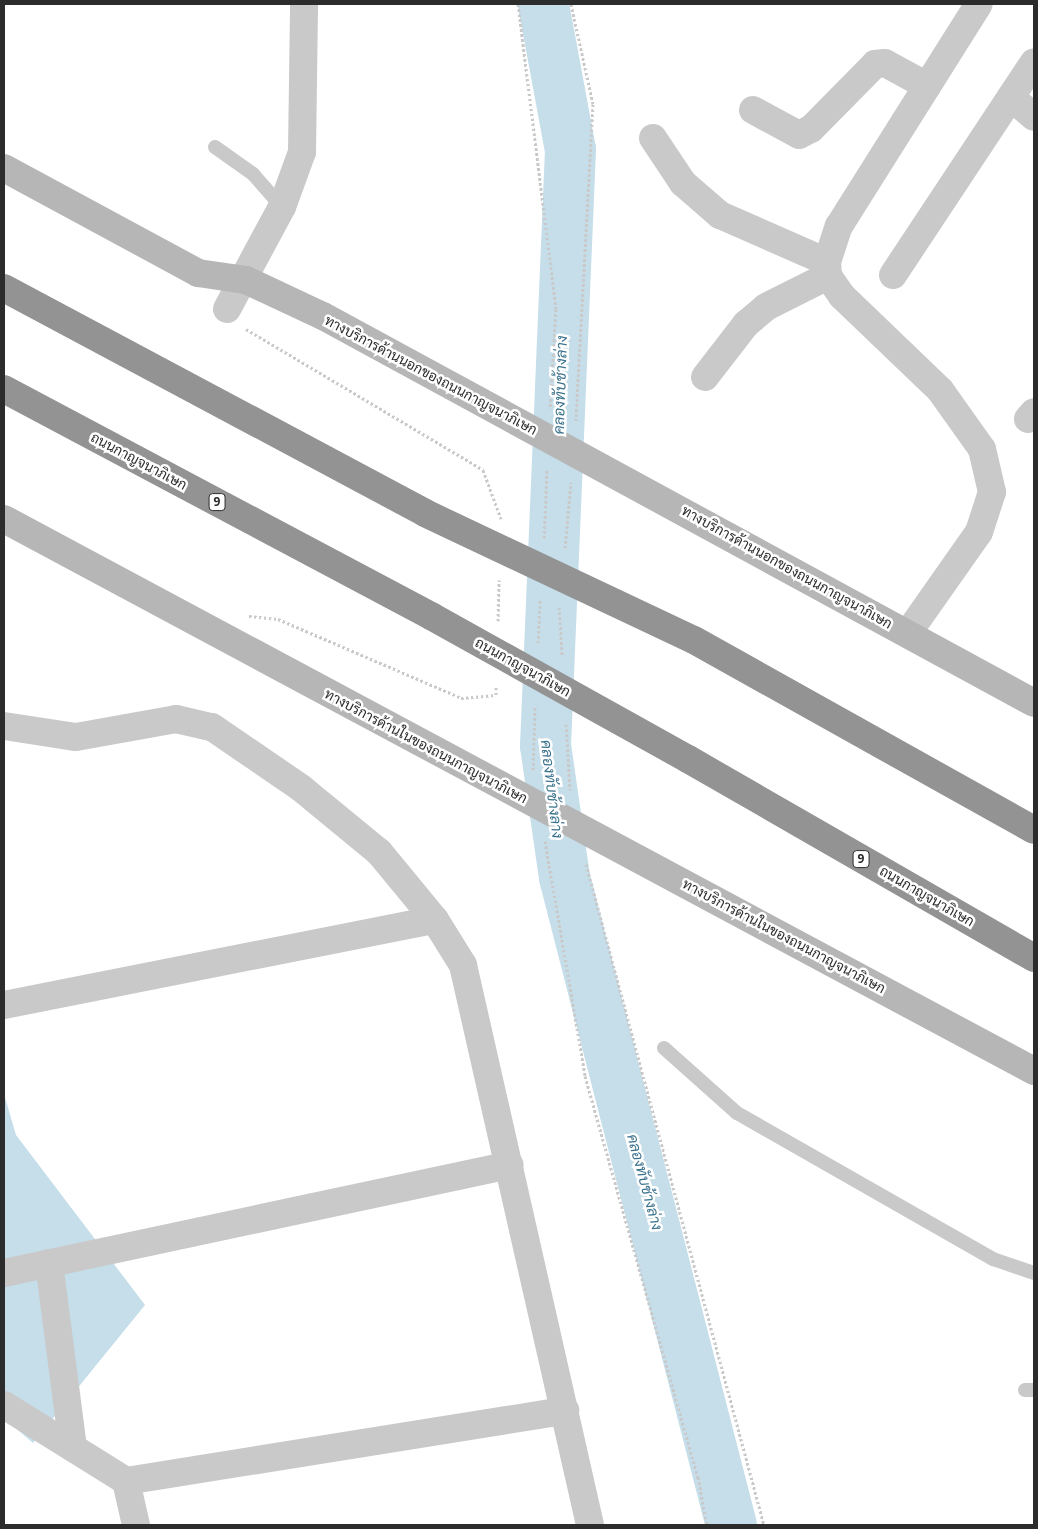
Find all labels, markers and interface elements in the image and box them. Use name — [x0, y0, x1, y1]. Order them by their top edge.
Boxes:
street label: ทางบริการด้านนอกของถนนกาญจนาภิเษก — [322, 312, 540, 438]
water label: คลองทับช้างล่าง — [549, 335, 571, 435]
street label: ถนนกาญจนาภิเษก — [88, 429, 190, 493]
road number: 9 — [208, 492, 226, 512]
street label: ทางบริการด้านนอกของถนนกาญจนาภิเษก — [679, 502, 895, 632]
street label: ถนนกาญจนาภิเษก — [472, 634, 574, 700]
street label: ทางบริการด้านในของถนนกาญจนาภิเษก — [322, 685, 530, 807]
water label: คลองทับช้างล่าง — [537, 739, 567, 839]
road number: 9 — [852, 850, 870, 869]
street label: ถนนกาญจนาภิเษก — [877, 862, 977, 930]
street label: ทางบริการด้านในของถนนกาญจนาภิเษก — [680, 875, 888, 997]
water label: คลองทับช้างล่าง — [624, 1132, 666, 1232]

